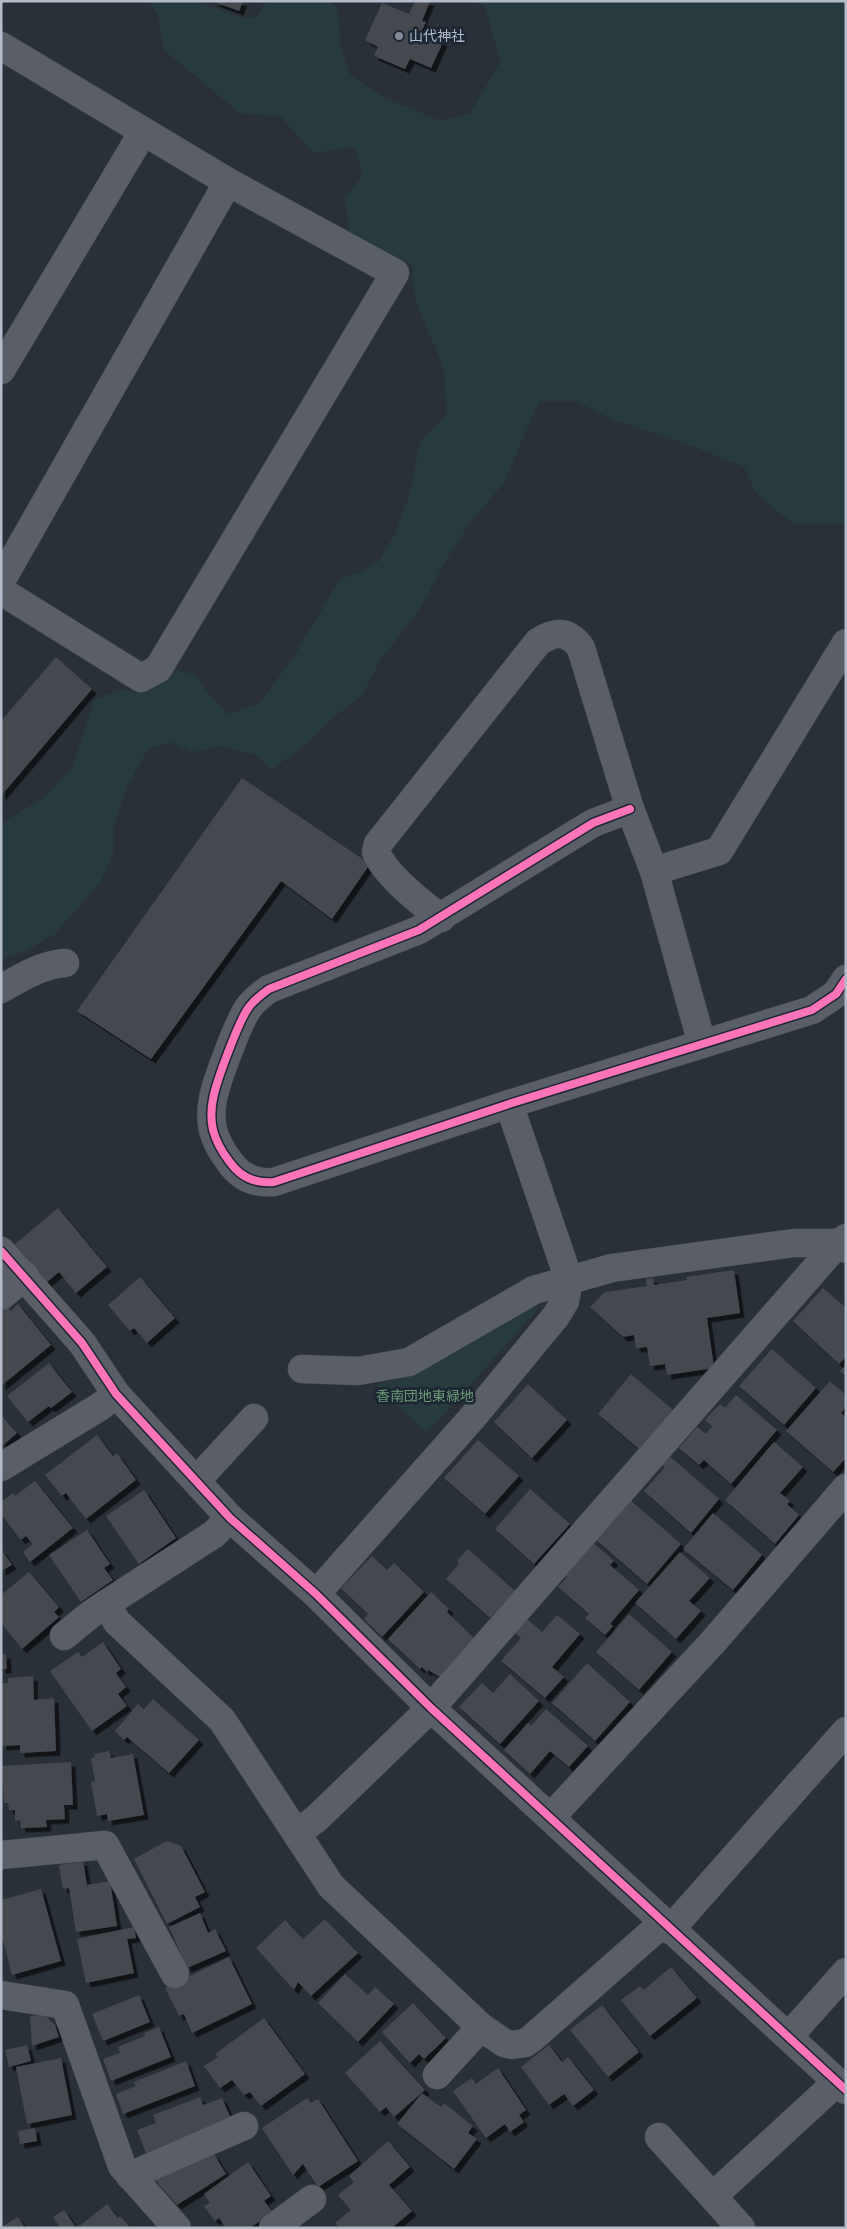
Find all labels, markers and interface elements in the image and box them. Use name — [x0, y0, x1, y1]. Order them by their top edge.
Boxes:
place label: 山代神社 — [409, 28, 465, 44]
marker: 山代神社 — [393, 30, 405, 42]
park label: 香南団地東緑地 — [376, 1388, 474, 1404]

